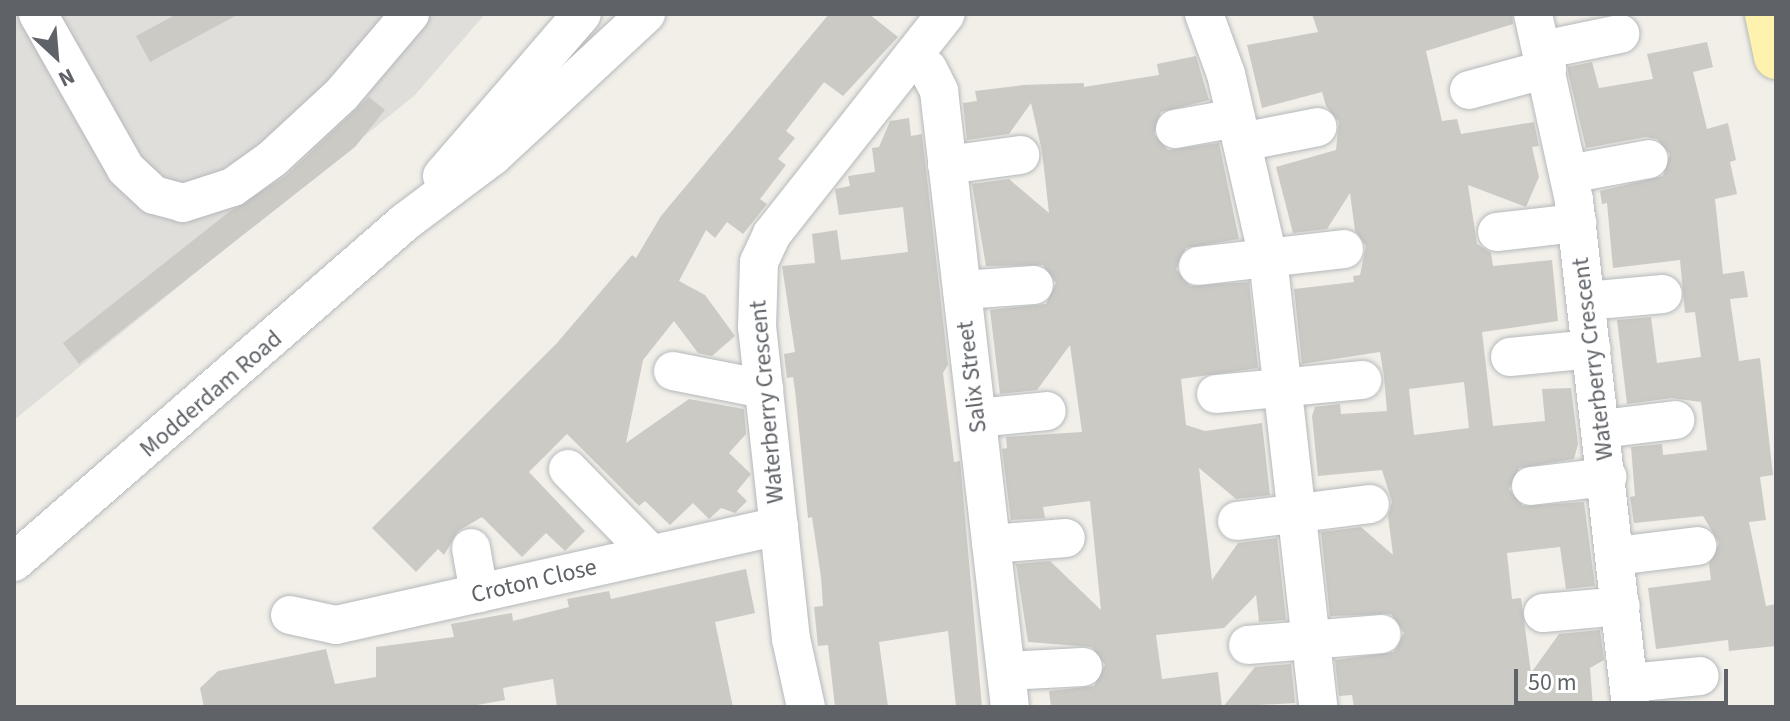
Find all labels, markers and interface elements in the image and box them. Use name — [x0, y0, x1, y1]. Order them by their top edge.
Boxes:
north arrow — [16, 16, 96, 96]
text: N — [53, 60, 80, 95]
street label: Waterberry Crescent — [1566, 256, 1620, 462]
street label: Waterberry Crescent — [744, 299, 790, 505]
street label: Salix Street — [951, 319, 993, 435]
street label: Modderdam Road — [134, 325, 288, 463]
street label: Croton Close — [468, 553, 600, 609]
scale bar — [1518, 653, 1732, 703]
text: 50 m — [1528, 665, 1577, 700]

